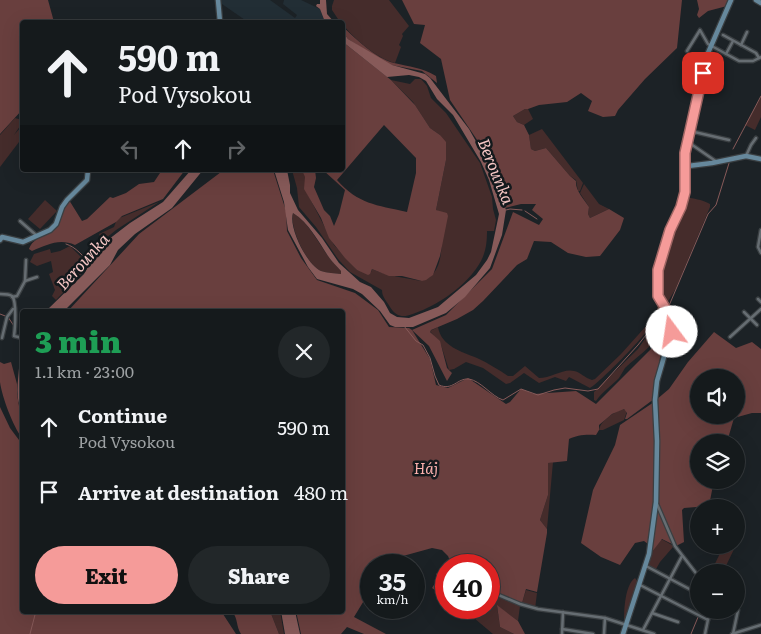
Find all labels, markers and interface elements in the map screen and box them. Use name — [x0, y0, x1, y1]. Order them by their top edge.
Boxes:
text: 590 m — [118, 30, 220, 82]
icon: ahead — [35, 40, 100, 105]
pin — [682, 52, 724, 94]
icon: arrive — [689, 59, 717, 87]
text: Pod Vysokou — [118, 77, 252, 110]
water label: Berounka — [473, 134, 521, 208]
icon: left — [116, 135, 144, 163]
icon: ahead — [169, 135, 197, 163]
icon: right — [222, 135, 250, 163]
water label: Berounka — [50, 227, 115, 295]
position arrow — [645, 305, 697, 357]
text: 3 min — [35, 318, 121, 362]
button: close — [278, 326, 330, 378]
text: 1.1 km · 23:00 — [35, 359, 134, 383]
map controls — [690, 369, 745, 619]
button: sound — [690, 369, 745, 424]
text: Continue — [78, 401, 167, 429]
icon: ahead — [35, 413, 63, 441]
text: 590 m — [277, 413, 330, 441]
text: Pod Vysokou — [78, 429, 175, 453]
button: layers — [690, 434, 745, 489]
park label: Háj — [414, 456, 438, 479]
icon: arrive — [35, 478, 63, 506]
text: Arrive at destination — [78, 478, 279, 506]
text: 480 m — [294, 478, 348, 506]
button: + — [690, 499, 745, 554]
button: Exit — [35, 546, 178, 604]
button: Share — [188, 546, 330, 604]
speed limit sign: 40 — [435, 554, 500, 619]
text: 35 — [379, 562, 406, 599]
button: − — [690, 564, 745, 619]
text: km/h — [377, 590, 408, 608]

